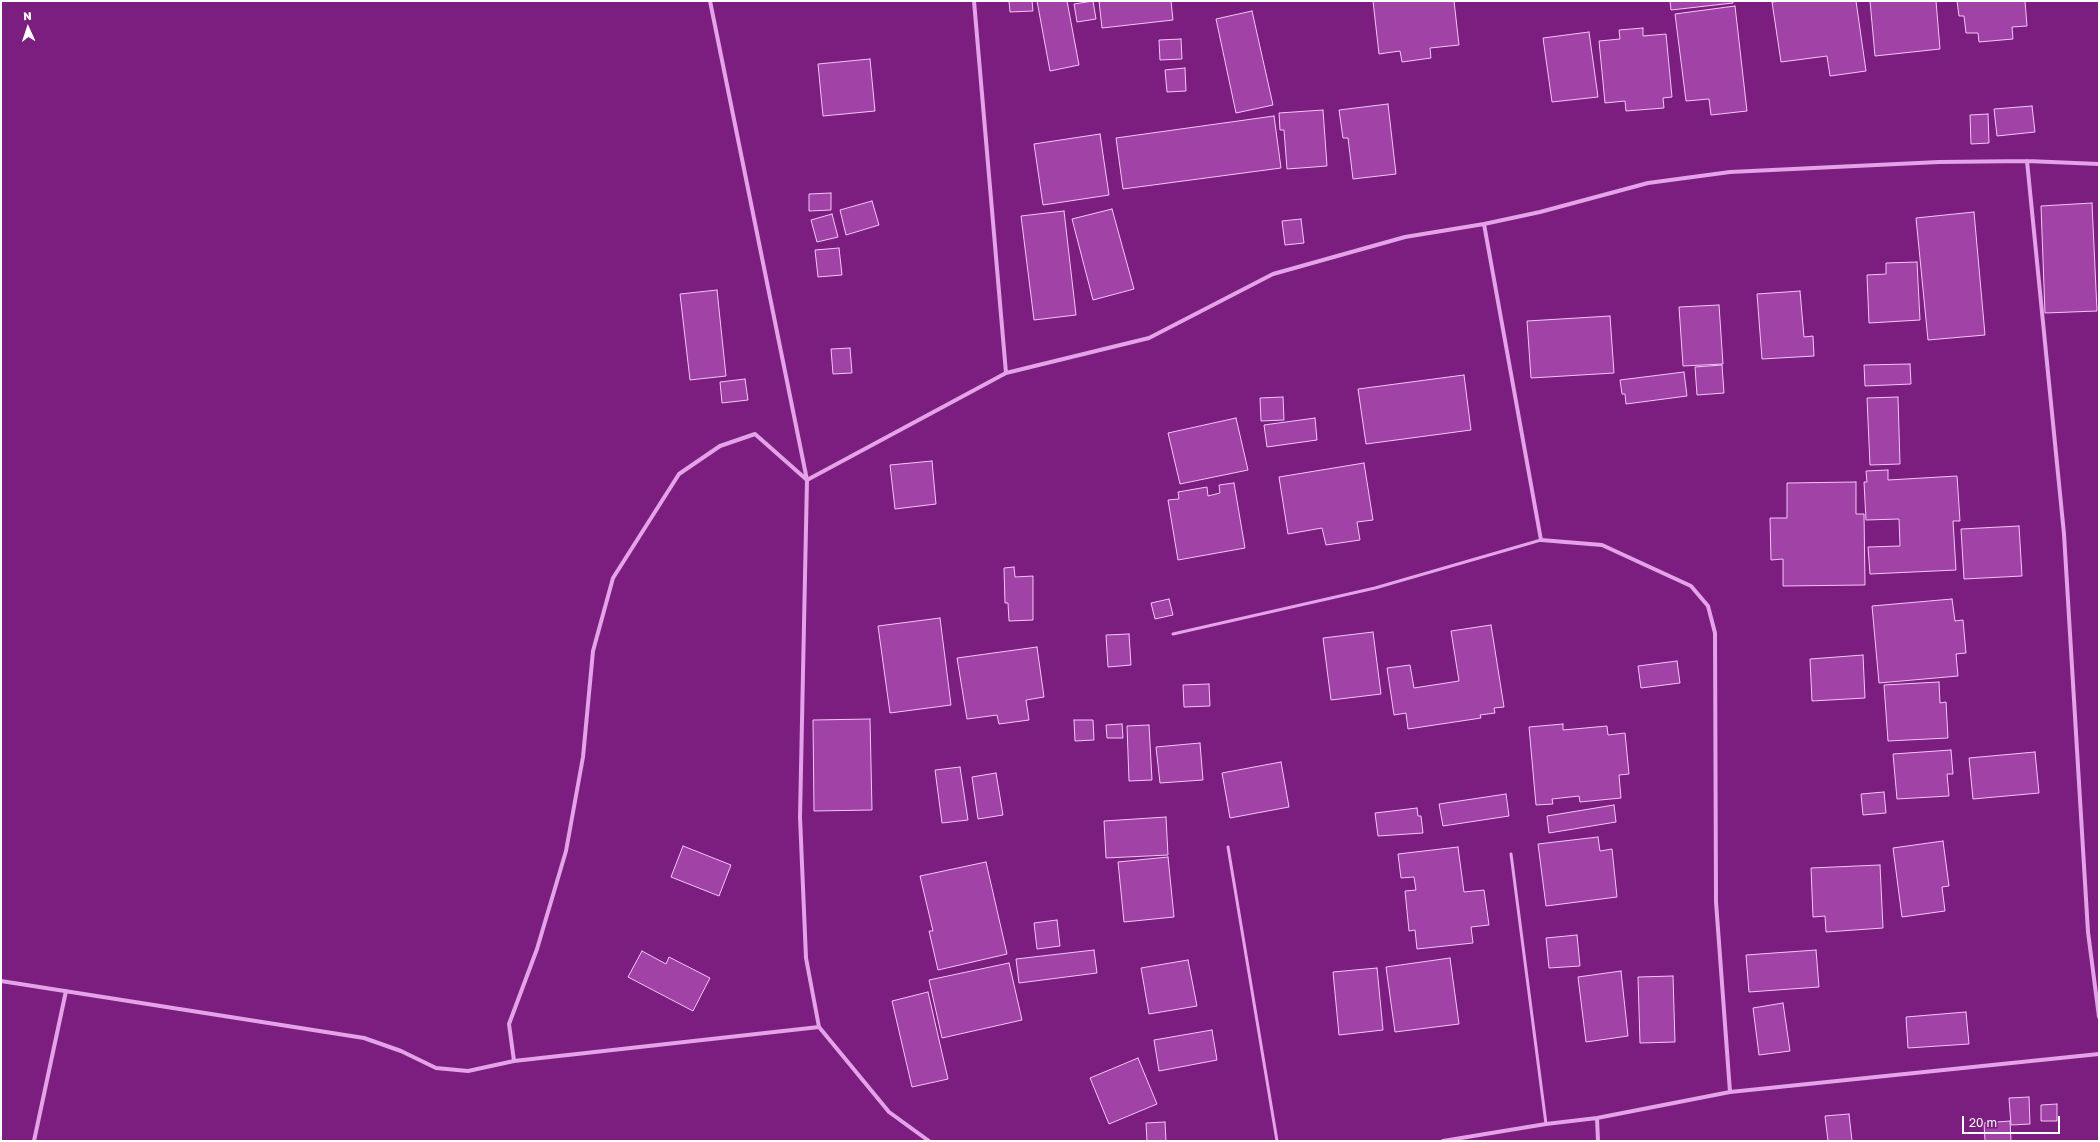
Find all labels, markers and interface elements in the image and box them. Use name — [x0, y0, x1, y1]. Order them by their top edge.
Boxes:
north arrow — [8, 8, 48, 48]
text: N — [23, 9, 32, 22]
scale bar — [1964, 1108, 2062, 1134]
text: 20 m — [1969, 1115, 1997, 1130]

